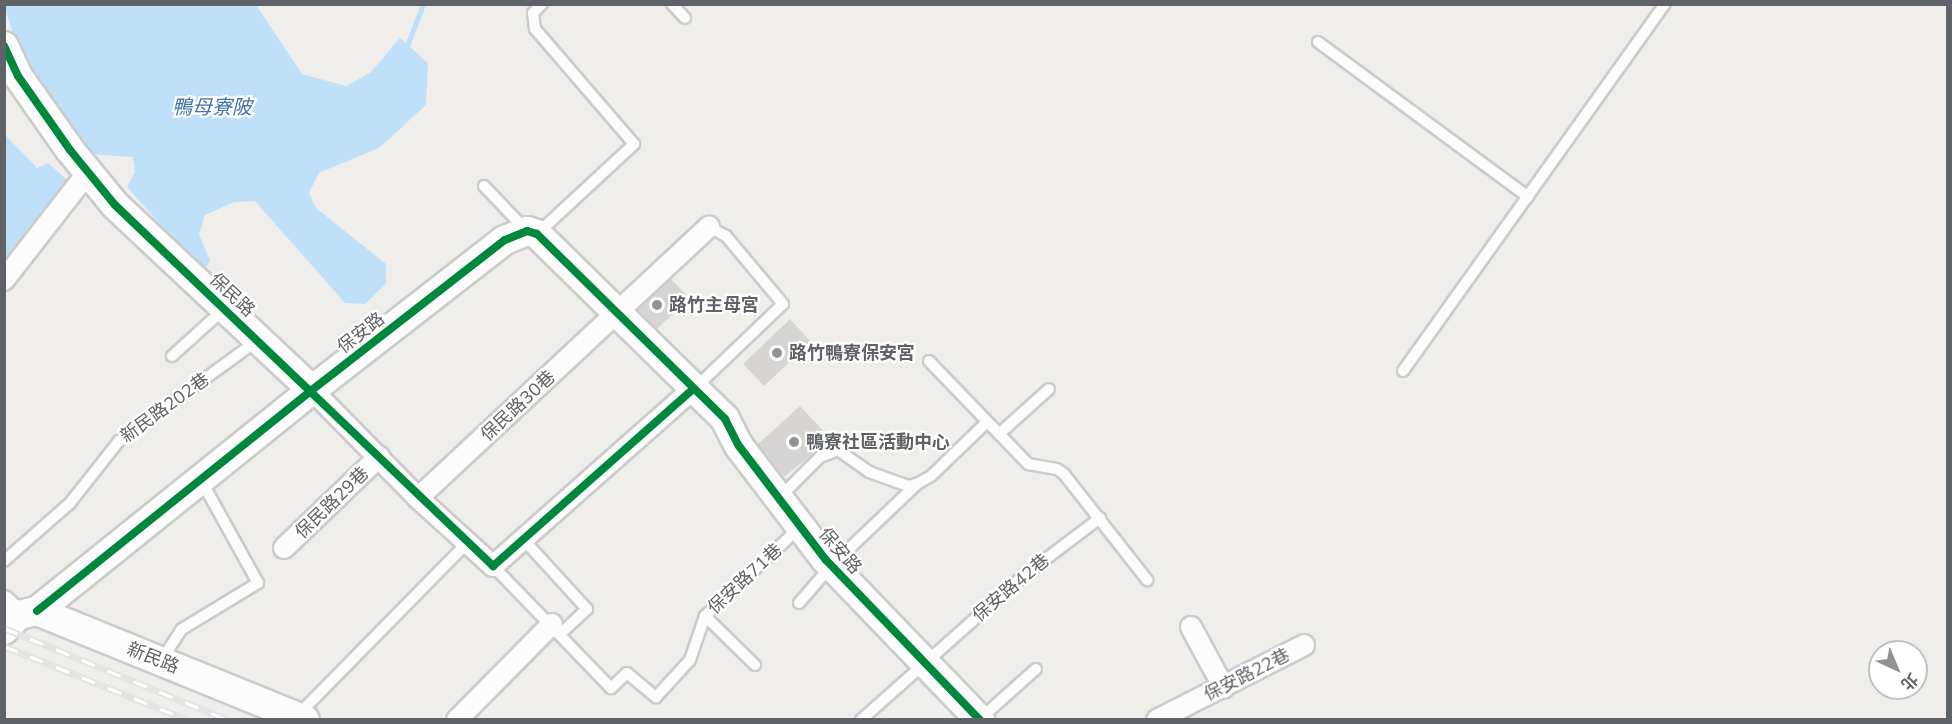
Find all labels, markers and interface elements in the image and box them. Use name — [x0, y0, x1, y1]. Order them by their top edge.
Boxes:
water label: 鴨母寮陂 — [172, 95, 252, 119]
street label: 保民路 — [205, 269, 259, 321]
place label: 路竹主母宮 — [669, 294, 759, 316]
marker: 路竹主母宮 — [650, 298, 664, 312]
street label: 保安路 — [333, 308, 389, 358]
place label: 路竹鴨寮保安宮 — [789, 342, 915, 364]
marker: 路竹鴨寮保安宮 — [770, 346, 784, 360]
street label: 保民路30巷 — [476, 366, 560, 446]
street label: 新民路202巷 — [116, 369, 214, 447]
place label: 鴨寮社區活動中心 — [806, 431, 950, 453]
marker: 鴨寮社區活動中心 — [787, 435, 801, 449]
street label: 保民路29巷 — [291, 463, 373, 543]
street label: 保安路 — [814, 524, 866, 578]
street label: 保安路71巷 — [703, 539, 787, 619]
street label: 保安路42巷 — [968, 550, 1054, 626]
street label: 新民路 — [124, 638, 182, 678]
north arrow — [1868, 640, 1928, 700]
street label: 保安路22巷 — [1200, 644, 1294, 706]
text: 北 — [1896, 668, 1923, 695]

